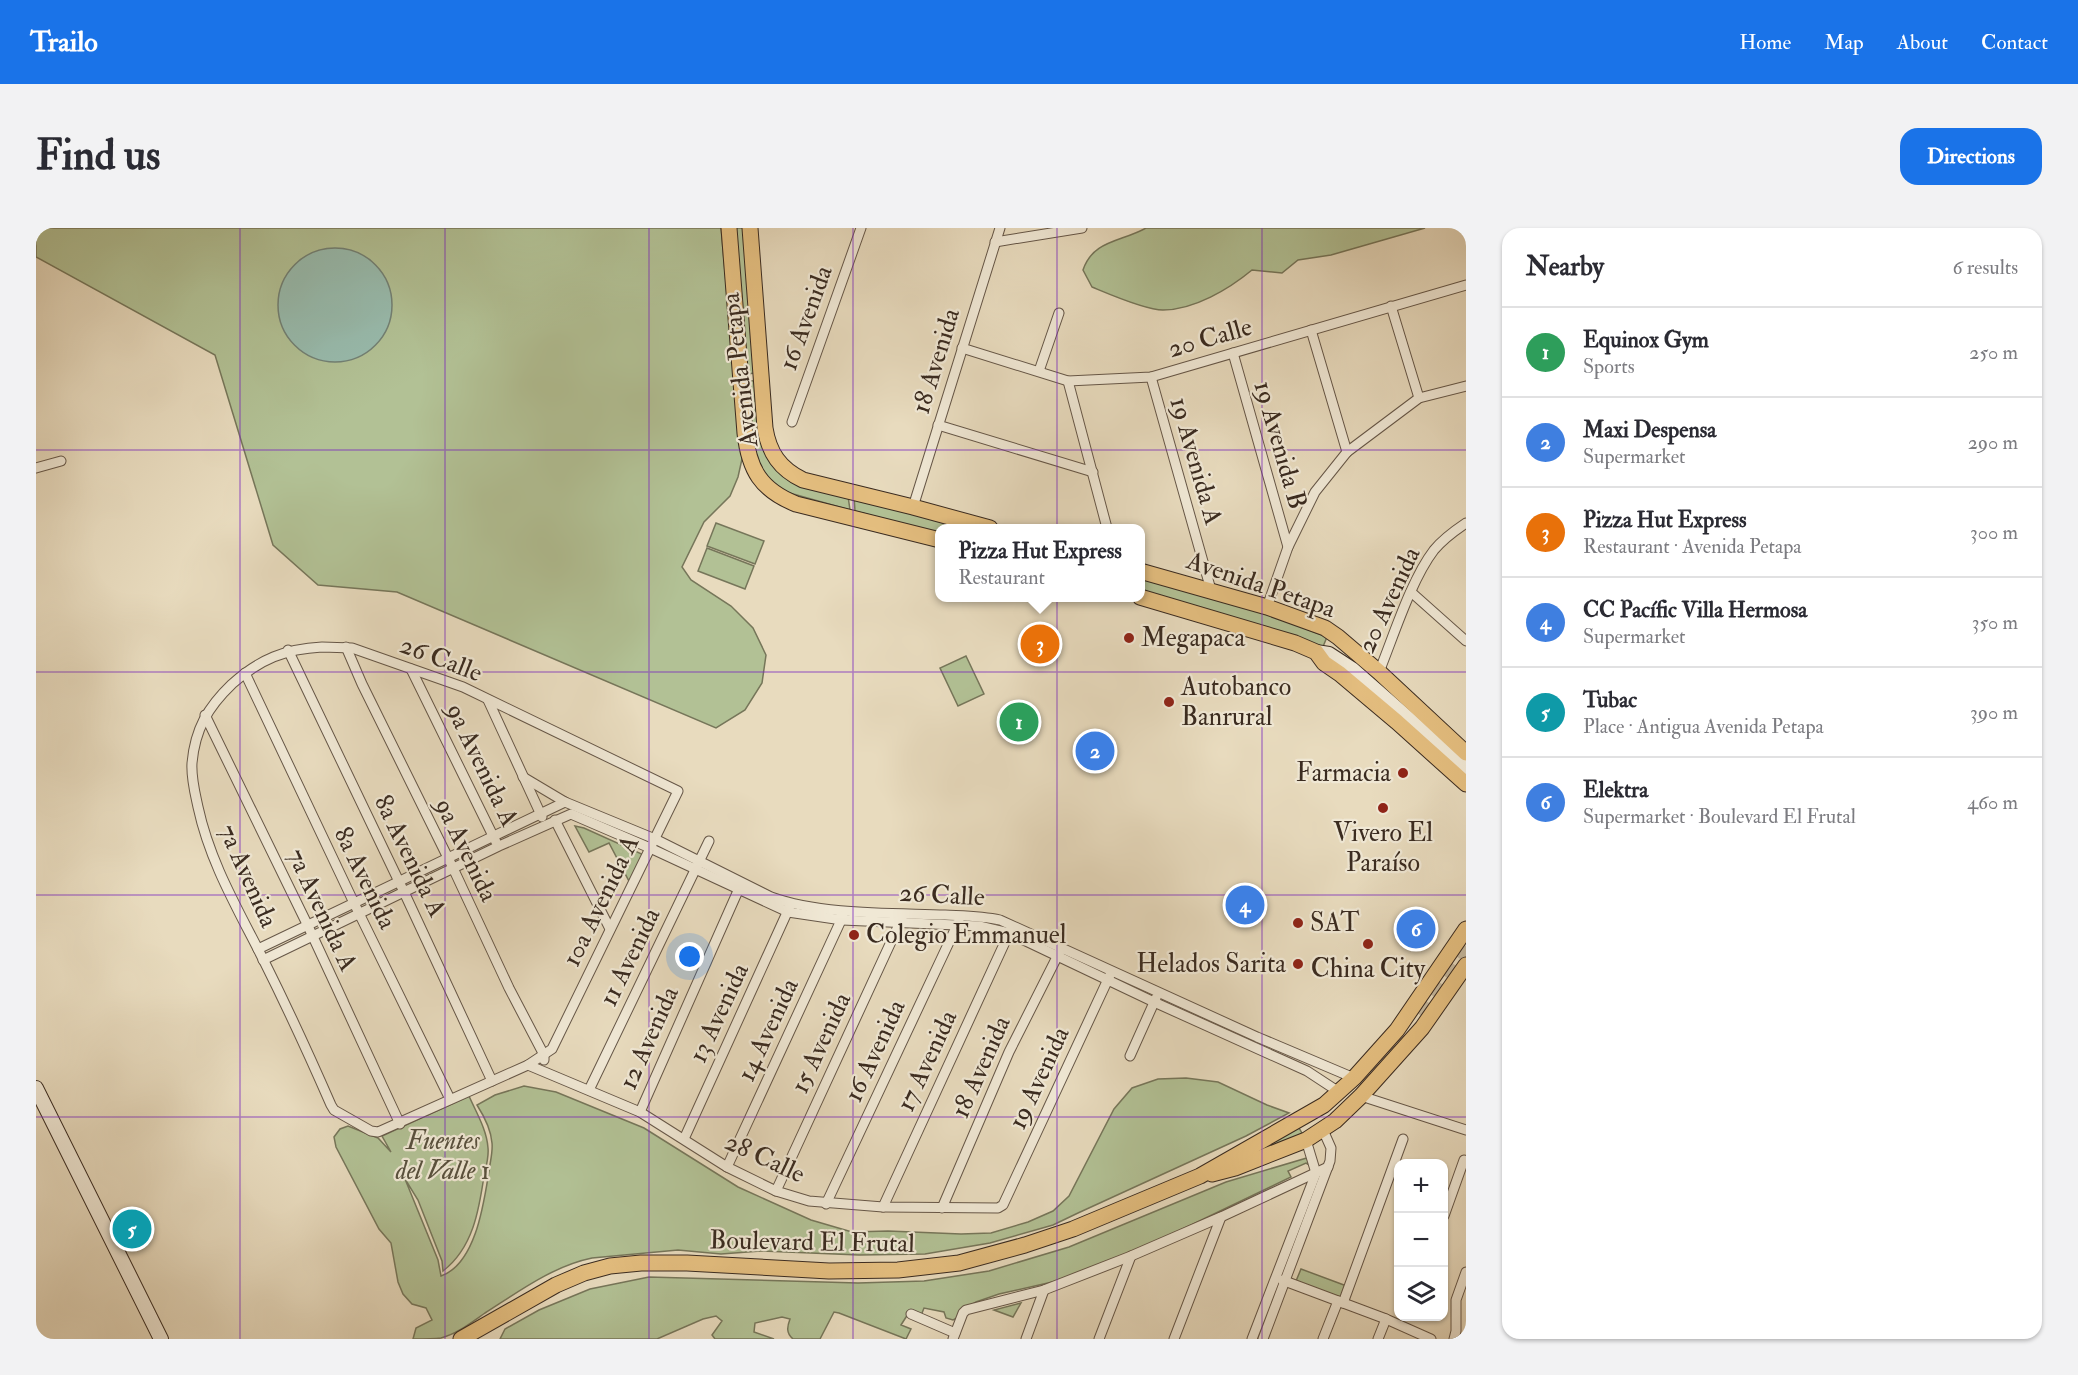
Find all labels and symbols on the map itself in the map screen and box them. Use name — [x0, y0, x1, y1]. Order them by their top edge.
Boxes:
street label: 16 Avenida — [772, 261, 840, 375]
street label: Avenida Petapa — [715, 291, 766, 450]
street label: 18 Avenida — [905, 304, 967, 417]
street label: 20 Calle — [1164, 311, 1256, 365]
street label: 19 Avenida B — [1246, 377, 1314, 513]
street label: 19 Avenida A — [1163, 393, 1230, 529]
street label: 20 Avenida — [1351, 542, 1428, 658]
street label: Avenida Petapa — [1181, 544, 1340, 626]
pin: 3 — [1020, 622, 1060, 666]
place label: Megapaca — [1141, 622, 1245, 655]
street label: 26 Calle — [395, 629, 487, 689]
marker: Megapaca — [1122, 631, 1136, 645]
place label: Autobanco Banrural — [1180, 671, 1291, 733]
marker: Autobanco Banrural — [1162, 695, 1176, 709]
street label: 9a Avenida A — [438, 696, 526, 832]
pin: 1 — [1000, 700, 1038, 744]
pin: 2 — [1076, 728, 1114, 774]
place label: Farmacia — [1296, 757, 1391, 789]
marker: Farmacia — [1396, 766, 1410, 780]
street label: 8a Avenida A — [367, 790, 453, 922]
street label: 9a Avenida — [426, 791, 505, 907]
marker: Vivero El Paraíso — [1376, 801, 1390, 815]
place label: Vivero El Paraíso — [1333, 817, 1433, 879]
street label: 7a Avenida — [211, 819, 285, 933]
street label: 8a Avenida — [327, 822, 403, 934]
street label: 10a Avenida A — [555, 830, 647, 972]
street label: 7a Avenida A — [280, 844, 364, 977]
street label: 26 Calle — [898, 877, 986, 913]
pin: 4 — [1226, 882, 1264, 928]
street label: 11 Avenida — [593, 902, 668, 1011]
pin: 6 — [1396, 906, 1436, 952]
place label: SAT — [1310, 907, 1359, 939]
marker: SAT — [1291, 916, 1305, 930]
place label: Colegio Emmanuel — [866, 919, 1067, 951]
marker: Colegio Emmanuel — [847, 928, 861, 942]
marker: China City — [1361, 937, 1375, 951]
your location — [675, 942, 704, 971]
place label: Helados Sarita — [1136, 948, 1286, 980]
place label: China City — [1311, 953, 1426, 985]
marker: Helados Sarita — [1291, 957, 1305, 971]
street label: 13 Avenida — [682, 958, 756, 1068]
street label: 14 Avenida — [730, 973, 806, 1087]
street label: 12 Avenida — [612, 981, 686, 1094]
street label: 15 Avenida — [784, 987, 858, 1098]
street label: 16 Avenida — [837, 994, 913, 1107]
street label: 17 Avenida — [890, 1005, 964, 1117]
street label: 18 Avenida — [944, 1011, 1018, 1123]
street label: 19 Avenida — [1001, 1021, 1077, 1134]
park label: Fuentes del Valle 1 — [395, 1125, 490, 1187]
street label: 28 Calle — [720, 1126, 810, 1190]
pin: 5 — [112, 1206, 152, 1252]
street label: Boulevard El Frutal — [709, 1224, 915, 1260]

